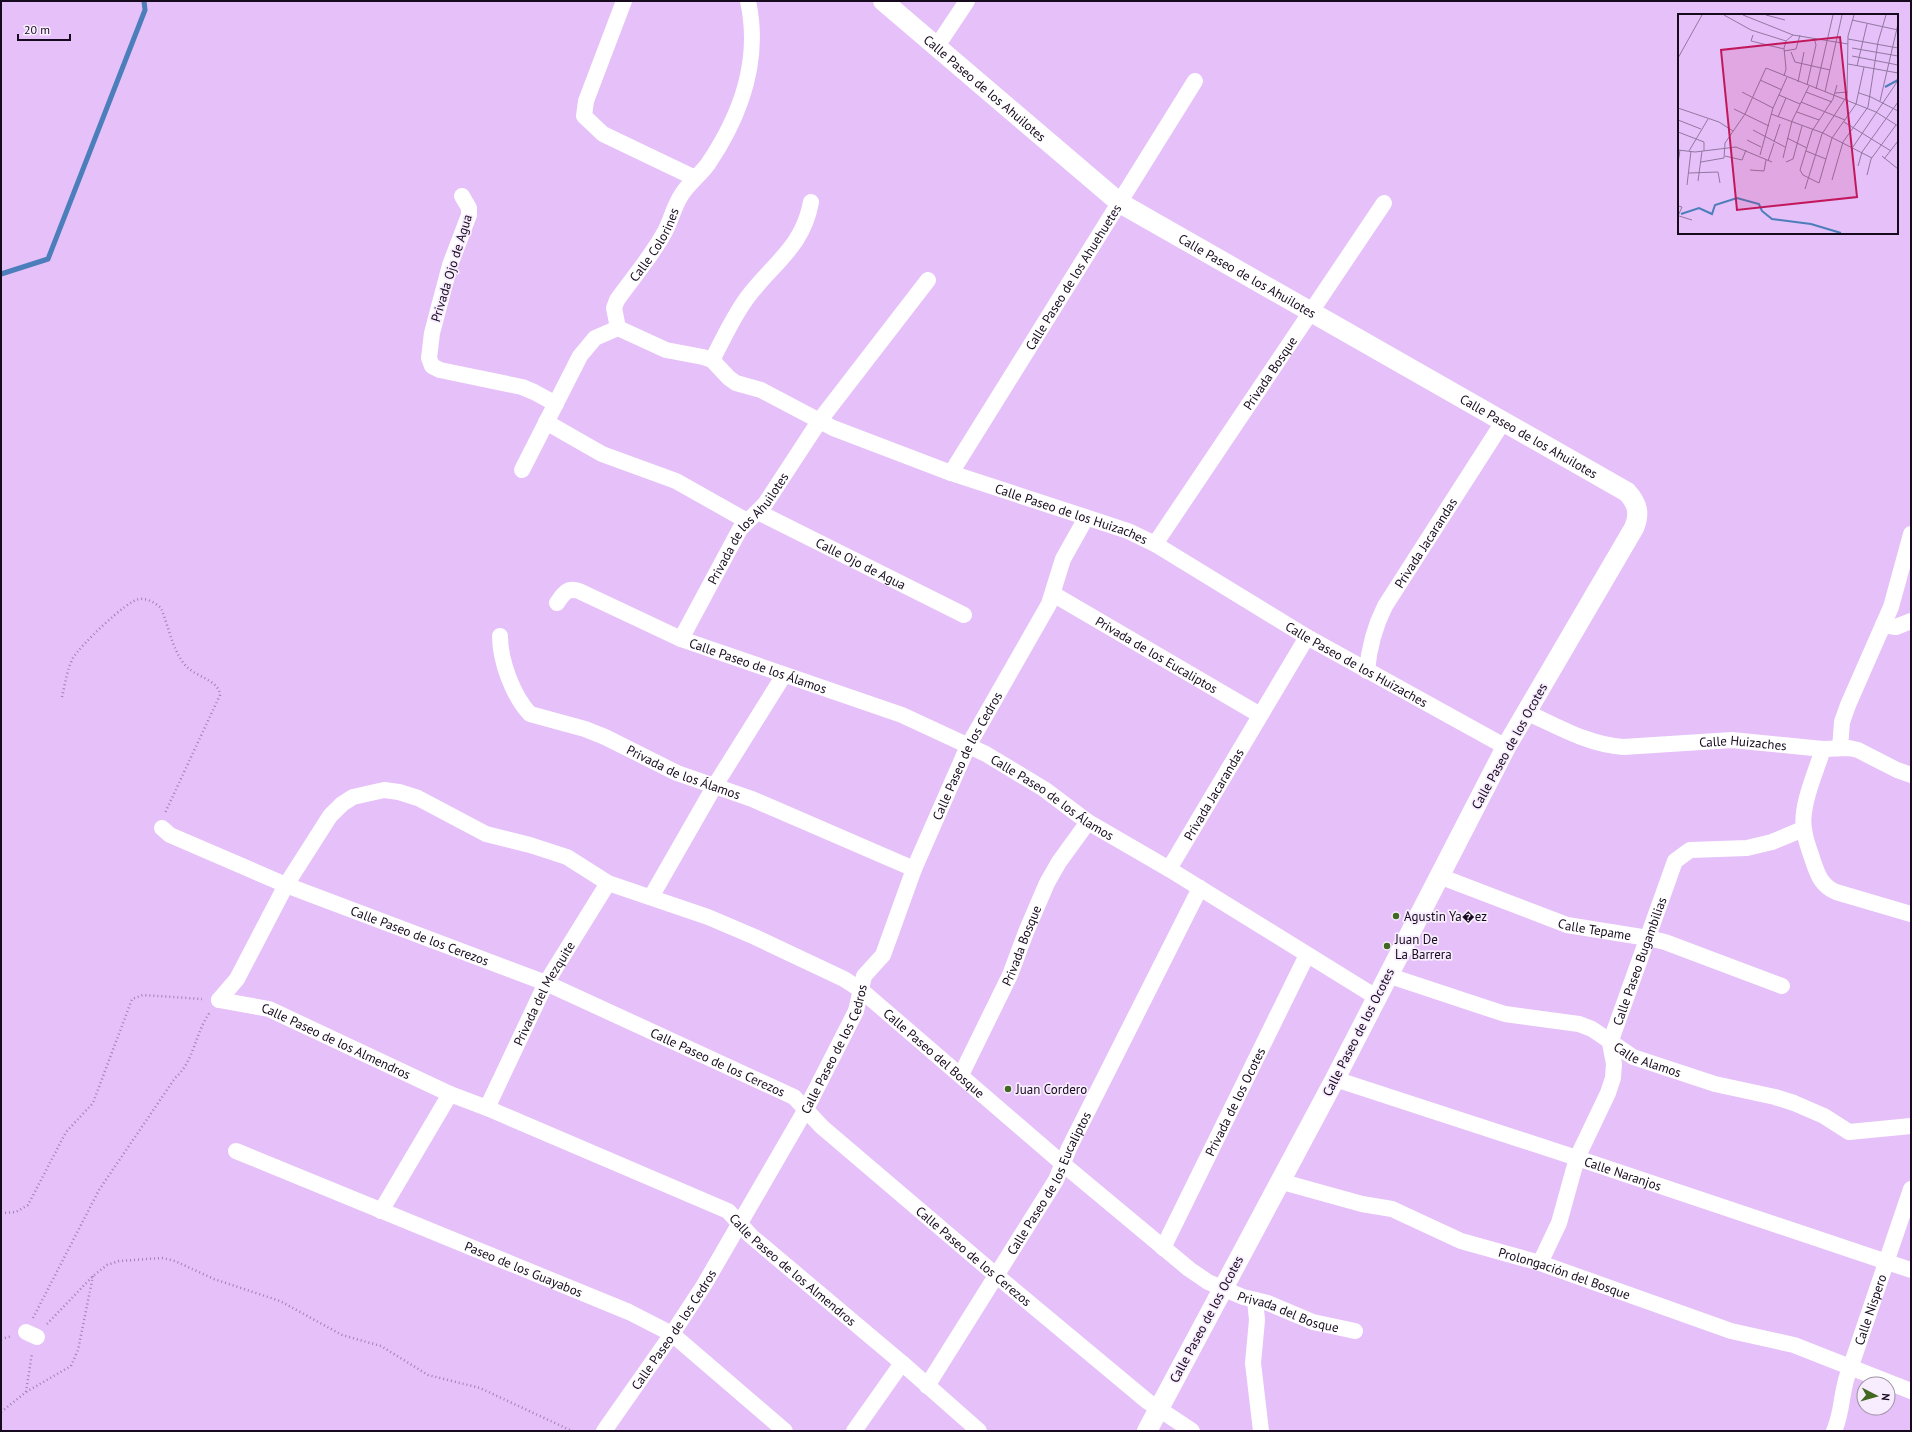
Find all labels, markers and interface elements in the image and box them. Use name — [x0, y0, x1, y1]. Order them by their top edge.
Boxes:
inset map — [1678, 14, 1898, 234]
scale bar — [18, 16, 70, 42]
text: 20 m — [24, 22, 50, 37]
street label: Calle Paseo de los Ahuilotes — [920, 31, 1049, 145]
street label: Calle Paseo de los Ahuehuetes — [1022, 201, 1125, 353]
street label: Calle Colorines — [626, 206, 683, 285]
street label: Privada Ojo de Agua — [427, 212, 476, 324]
street label: Calle Paseo de los Ahuilotes — [1175, 230, 1319, 322]
street label: Privada Bosque — [1239, 333, 1301, 413]
street label: Calle Paseo de los Ahuilotes — [1457, 391, 1600, 482]
street label: Privada de los Ahuilotes — [704, 469, 792, 587]
street label: Calle Paseo de los Huizaches — [993, 480, 1150, 548]
street label: Privada Jacarandas — [1391, 495, 1461, 591]
street label: Calle Ojo de Agua — [813, 534, 909, 594]
street label: Privada de los Eucaliptos — [1092, 613, 1220, 697]
street label: Calle Paseo de los Huizaches — [1282, 618, 1431, 711]
street label: Calle Paseo de los Álamos — [687, 634, 829, 697]
street label: Calle Paseo de los Ocotes — [1468, 680, 1551, 812]
street label: Calle Paseo de los Cedros — [928, 689, 1006, 823]
street label: Calle Huizaches — [1699, 732, 1788, 754]
street label: Privada de los Álamos — [624, 741, 743, 803]
street label: Privada Jacarandas — [1180, 745, 1248, 843]
street label: Calle Paseo de los Álamos — [987, 751, 1117, 844]
street label: Calle Paseo Bugambilias — [1609, 895, 1671, 1028]
street label: Calle Paseo de los Cerezos — [348, 902, 491, 970]
street label: Privada Bosque — [998, 903, 1045, 989]
place label: Agustin Ya�ez — [1404, 908, 1487, 925]
marker: Agustin Ya�ez — [1391, 911, 1401, 921]
street label: Calle Tepame — [1555, 914, 1632, 944]
place label: Juan De La Barrera — [1394, 931, 1452, 963]
street label: Privada del Mezquite — [510, 938, 579, 1049]
marker: Juan De La Barrera — [1382, 941, 1392, 951]
street label: Calle Paseo de los Ocotes — [1319, 965, 1398, 1099]
street label: Calle Paseo de los Cedros — [797, 983, 871, 1117]
street label: Calle Paseo de los Almendros — [260, 1000, 413, 1083]
street label: Calle Paseo del Bosque — [880, 1005, 988, 1102]
street label: Calle Paseo de los Cerezos — [648, 1024, 788, 1101]
street label: Calle Alamos — [1610, 1038, 1683, 1081]
street label: Privada de los Ocotes — [1201, 1045, 1269, 1159]
place label: Juan Cordero — [1015, 1081, 1087, 1098]
marker: Juan Cordero — [1003, 1084, 1013, 1094]
street label: Calle Paseo de los Eucaliptos — [1003, 1109, 1095, 1258]
street label: Calle Naranjos — [1582, 1153, 1664, 1195]
street label: Calle Paseo de los Cerezos — [912, 1203, 1035, 1310]
street label: Calle Paseo de los Almendros — [725, 1210, 860, 1330]
street label: Paseo de los Guayabos — [462, 1238, 585, 1301]
street label: Prolongación del Bosque — [1497, 1244, 1633, 1303]
street label: Calle Paseo de los Ocotes — [1166, 1253, 1247, 1386]
street label: Calle Paseo de los Cedros — [628, 1267, 720, 1393]
street label: Calle Nispero — [1851, 1272, 1891, 1348]
street label: Privada del Bosque — [1235, 1288, 1340, 1336]
north arrow — [1856, 1376, 1896, 1416]
text: N — [1879, 1393, 1893, 1401]

